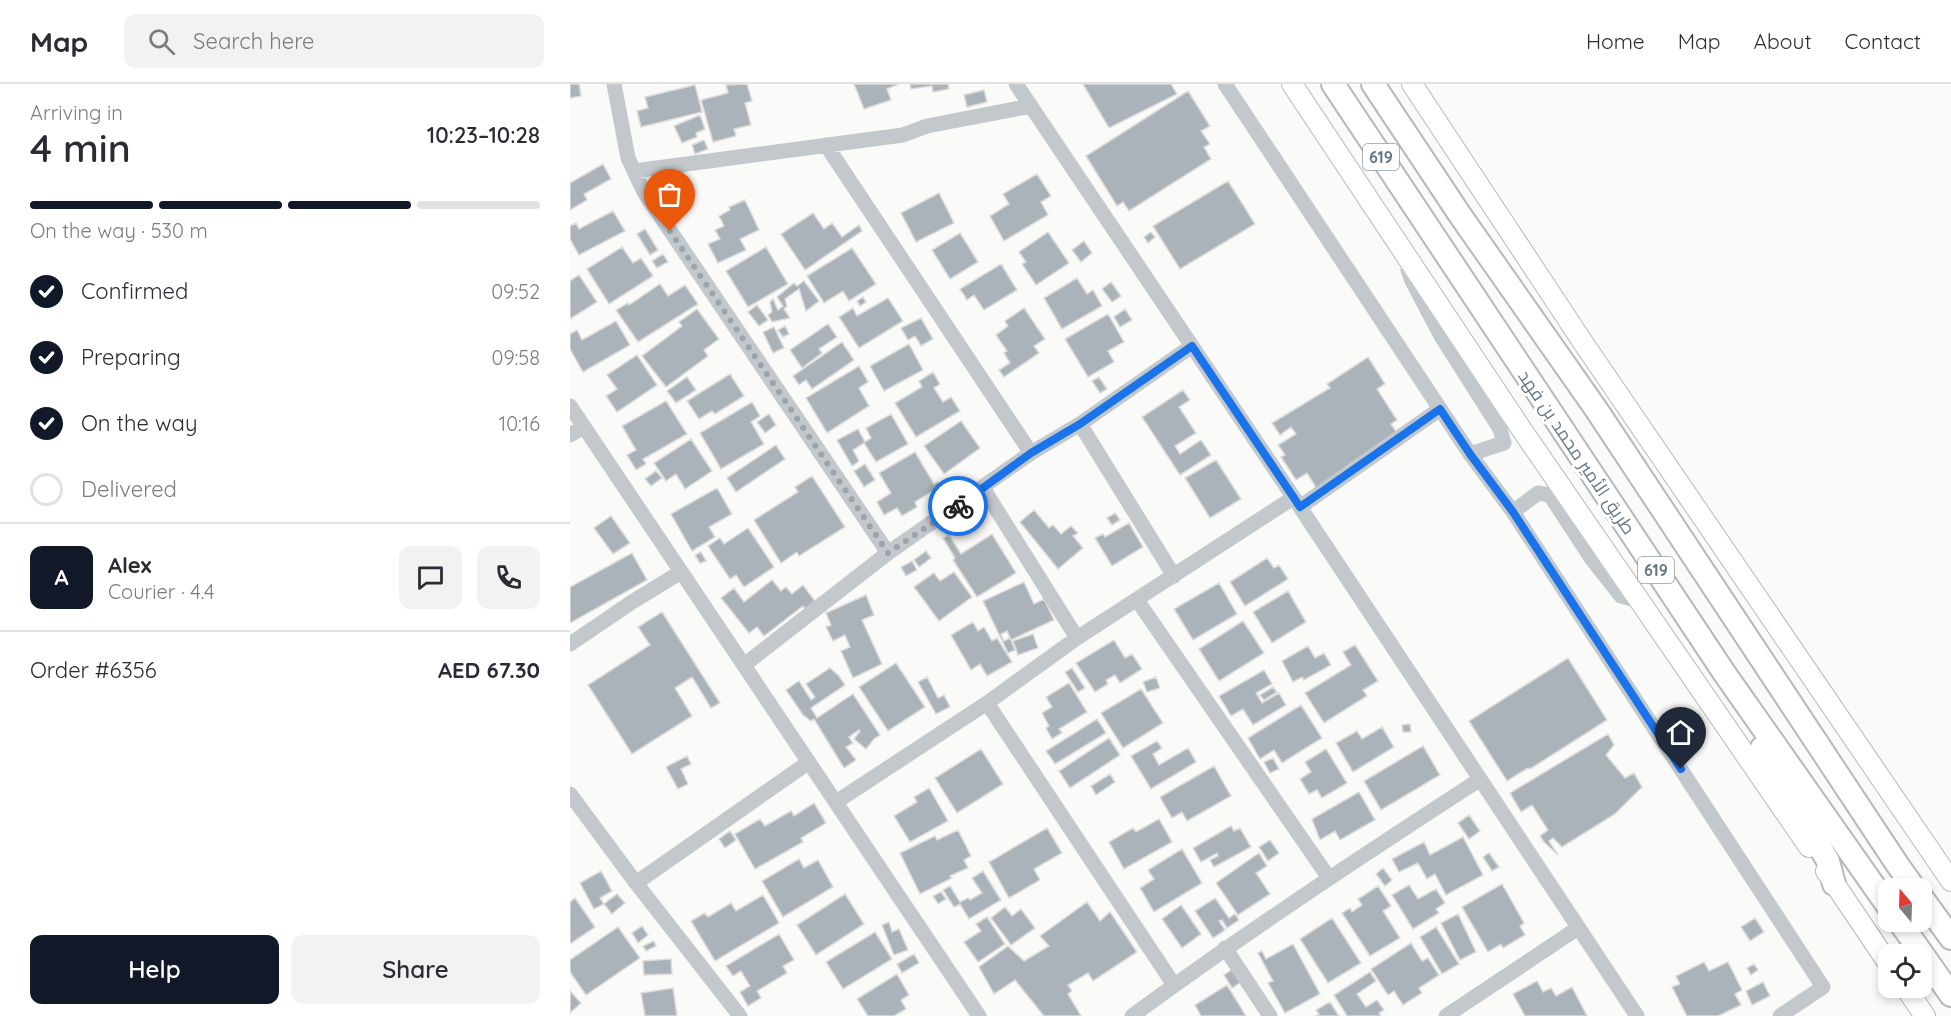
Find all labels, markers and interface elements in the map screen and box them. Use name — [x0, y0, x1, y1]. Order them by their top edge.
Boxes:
search box — [124, 14, 544, 68]
text: Map — [30, 24, 88, 59]
icon: search — [145, 25, 178, 58]
text: Search here — [193, 27, 315, 55]
text: Home — [1586, 28, 1645, 54]
text: Map — [1678, 28, 1721, 54]
text: About — [1754, 28, 1812, 54]
text: Contact — [1845, 28, 1921, 54]
text: Arriving in — [30, 100, 123, 125]
text: 10:23–10:28 — [427, 121, 540, 149]
text: 4 min — [30, 123, 131, 172]
road number: 619 — [1363, 144, 1399, 170]
pin — [644, 169, 695, 231]
icon: bag — [653, 178, 686, 211]
text: On the way · 530 m — [30, 218, 208, 243]
icon: check — [30, 275, 63, 308]
text: Confirmed — [81, 277, 188, 305]
text: 09:52 — [491, 279, 540, 304]
icon: check — [30, 341, 63, 374]
text: Preparing — [81, 343, 181, 371]
text: 09:58 — [492, 345, 540, 370]
street label: طريق الأمير محمد بن فهد — [1513, 365, 1641, 539]
icon: check — [30, 407, 63, 440]
text: On the way — [81, 409, 197, 437]
text: 10:16 — [499, 411, 540, 436]
text: Delivered — [81, 475, 177, 503]
courier — [928, 476, 988, 536]
icon: bike — [942, 490, 975, 523]
button: chat — [399, 546, 462, 609]
button: phone — [477, 546, 540, 609]
text: Alex — [108, 551, 151, 579]
road number: 619 — [1638, 557, 1674, 583]
text: A — [54, 563, 69, 591]
text: Courier · 4.4 — [108, 579, 214, 604]
text: Order #6356 — [30, 656, 157, 684]
text: AED 67.30 — [438, 656, 540, 684]
pin — [1655, 707, 1706, 769]
icon: home — [1664, 716, 1697, 749]
north arrow — [1878, 878, 1932, 932]
map controls — [1878, 878, 1932, 998]
button: Help — [30, 935, 279, 1004]
button: Share — [291, 935, 540, 1004]
button: locate — [1878, 944, 1932, 998]

